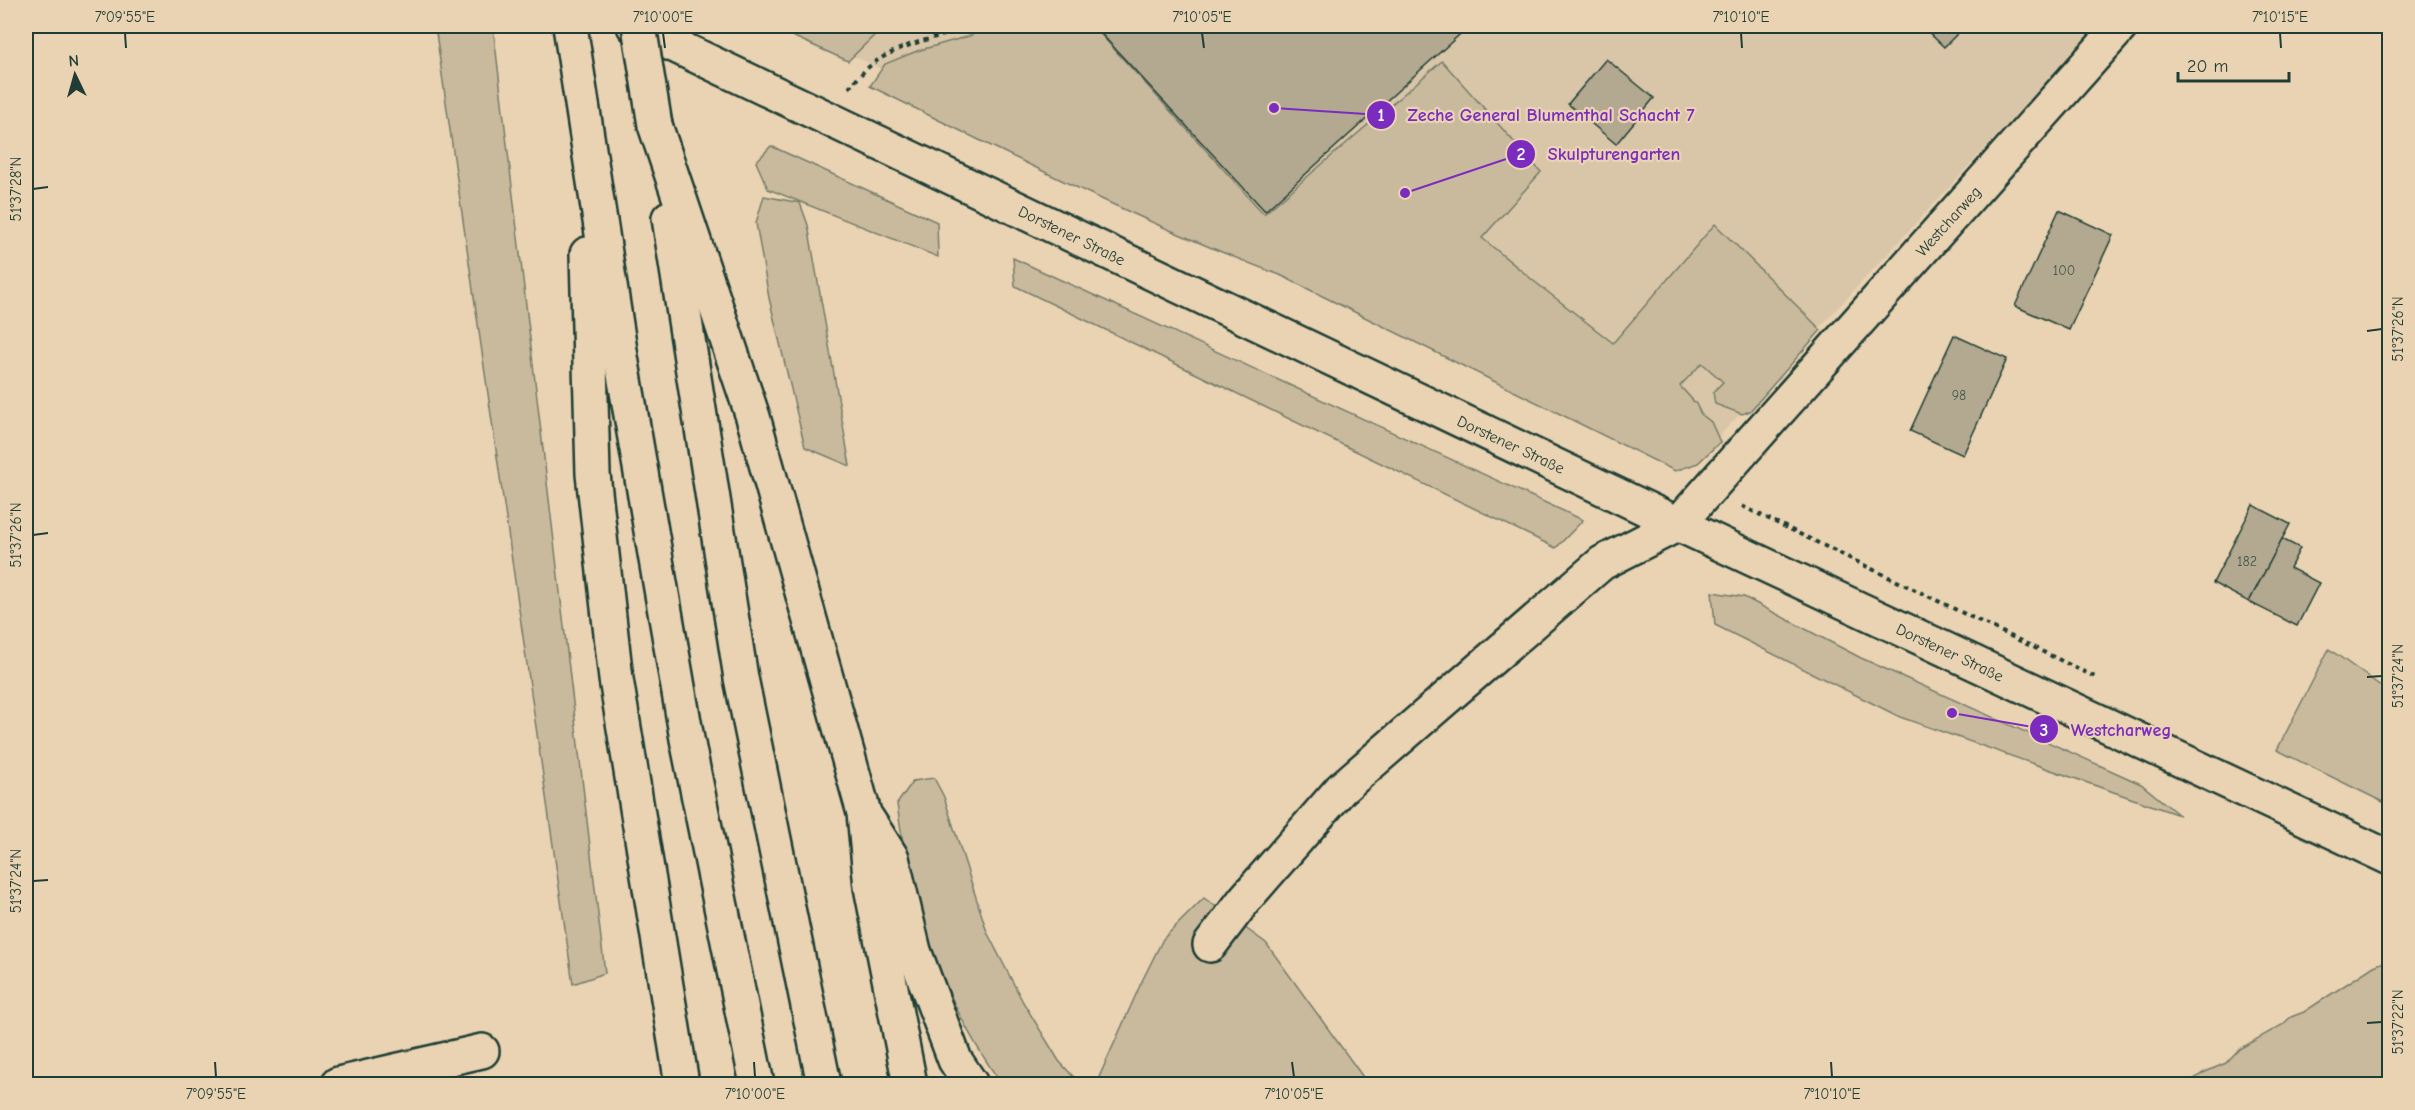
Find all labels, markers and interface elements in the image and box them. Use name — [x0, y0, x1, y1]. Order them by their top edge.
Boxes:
text: 7°09'55"E — [95, 8, 155, 26]
text: 7°10'00"E — [633, 8, 693, 26]
text: 7°10'05"E — [1172, 8, 1232, 26]
text: 7°10'10"E — [1712, 8, 1770, 26]
text: 7°10'15"E — [2252, 8, 2308, 26]
north arrow — [45, 45, 105, 105]
scale bar — [2178, 45, 2289, 83]
text: N — [68, 52, 80, 70]
text: 20 m — [2187, 56, 2228, 77]
callout: Zeche General Blumenthal Schacht 7 — [1366, 97, 1707, 133]
text: 1 — [1377, 105, 1385, 126]
text: Zeche General Blumenthal Schacht 7 — [1407, 105, 1695, 126]
callout: Skulpturengarten — [1506, 136, 1692, 172]
text: 2 — [1517, 144, 1526, 165]
text: Skulpturengarten — [1548, 144, 1680, 165]
text: 51°37'28"N — [7, 157, 25, 221]
street label: Westcharweg — [1913, 183, 1985, 260]
street label: Dorstener Straße — [1015, 202, 1128, 269]
house number: 100 — [2053, 262, 2075, 279]
text: 51°37'26"N — [2389, 296, 2407, 362]
house number: 98 — [1952, 387, 1966, 404]
street label: Dorstener Straße — [1454, 412, 1567, 478]
text: 51°37'26"N — [7, 502, 25, 568]
house number: 182 — [2237, 553, 2257, 570]
street label: Dorstener Straße — [1893, 620, 2006, 686]
text: 51°37'24"N — [2389, 644, 2407, 708]
callout: Westcharweg — [2029, 711, 2183, 747]
text: 3 — [2040, 720, 2048, 741]
text: Westcharweg — [2071, 720, 2171, 741]
text: 51°37'24"N — [7, 849, 25, 913]
text: 51°37'22"N — [2389, 989, 2407, 1055]
text: 7°09'55"E — [186, 1085, 246, 1103]
text: 7°10'00"E — [725, 1085, 785, 1103]
text: 7°10'05"E — [1264, 1085, 1324, 1103]
text: 7°10'10"E — [1803, 1085, 1861, 1103]

